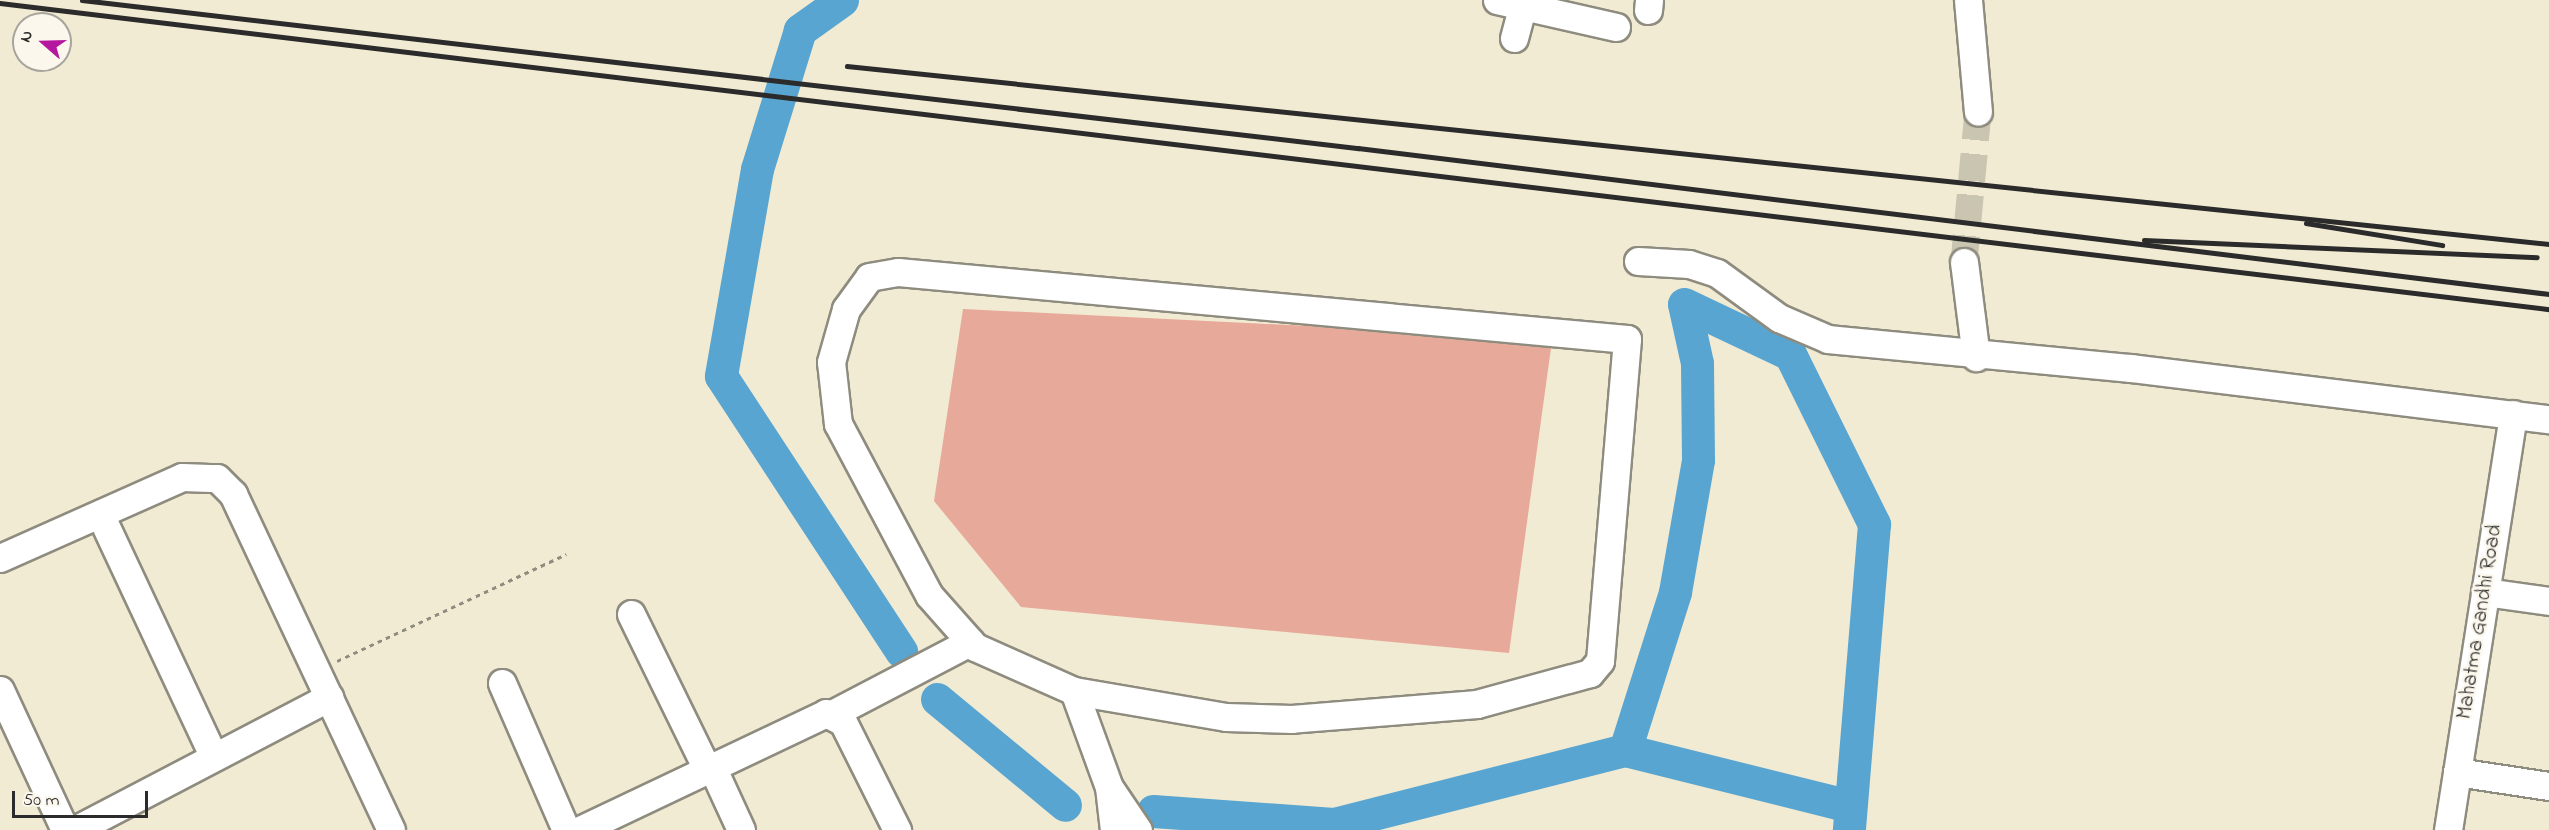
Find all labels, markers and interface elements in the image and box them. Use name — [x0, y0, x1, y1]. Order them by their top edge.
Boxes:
north arrow — [12, 12, 72, 72]
text: N — [14, 27, 40, 46]
street label: Mahatma Gandhi Road — [2452, 523, 2508, 721]
scale bar — [15, 779, 152, 817]
text: 50 m — [23, 788, 60, 814]

